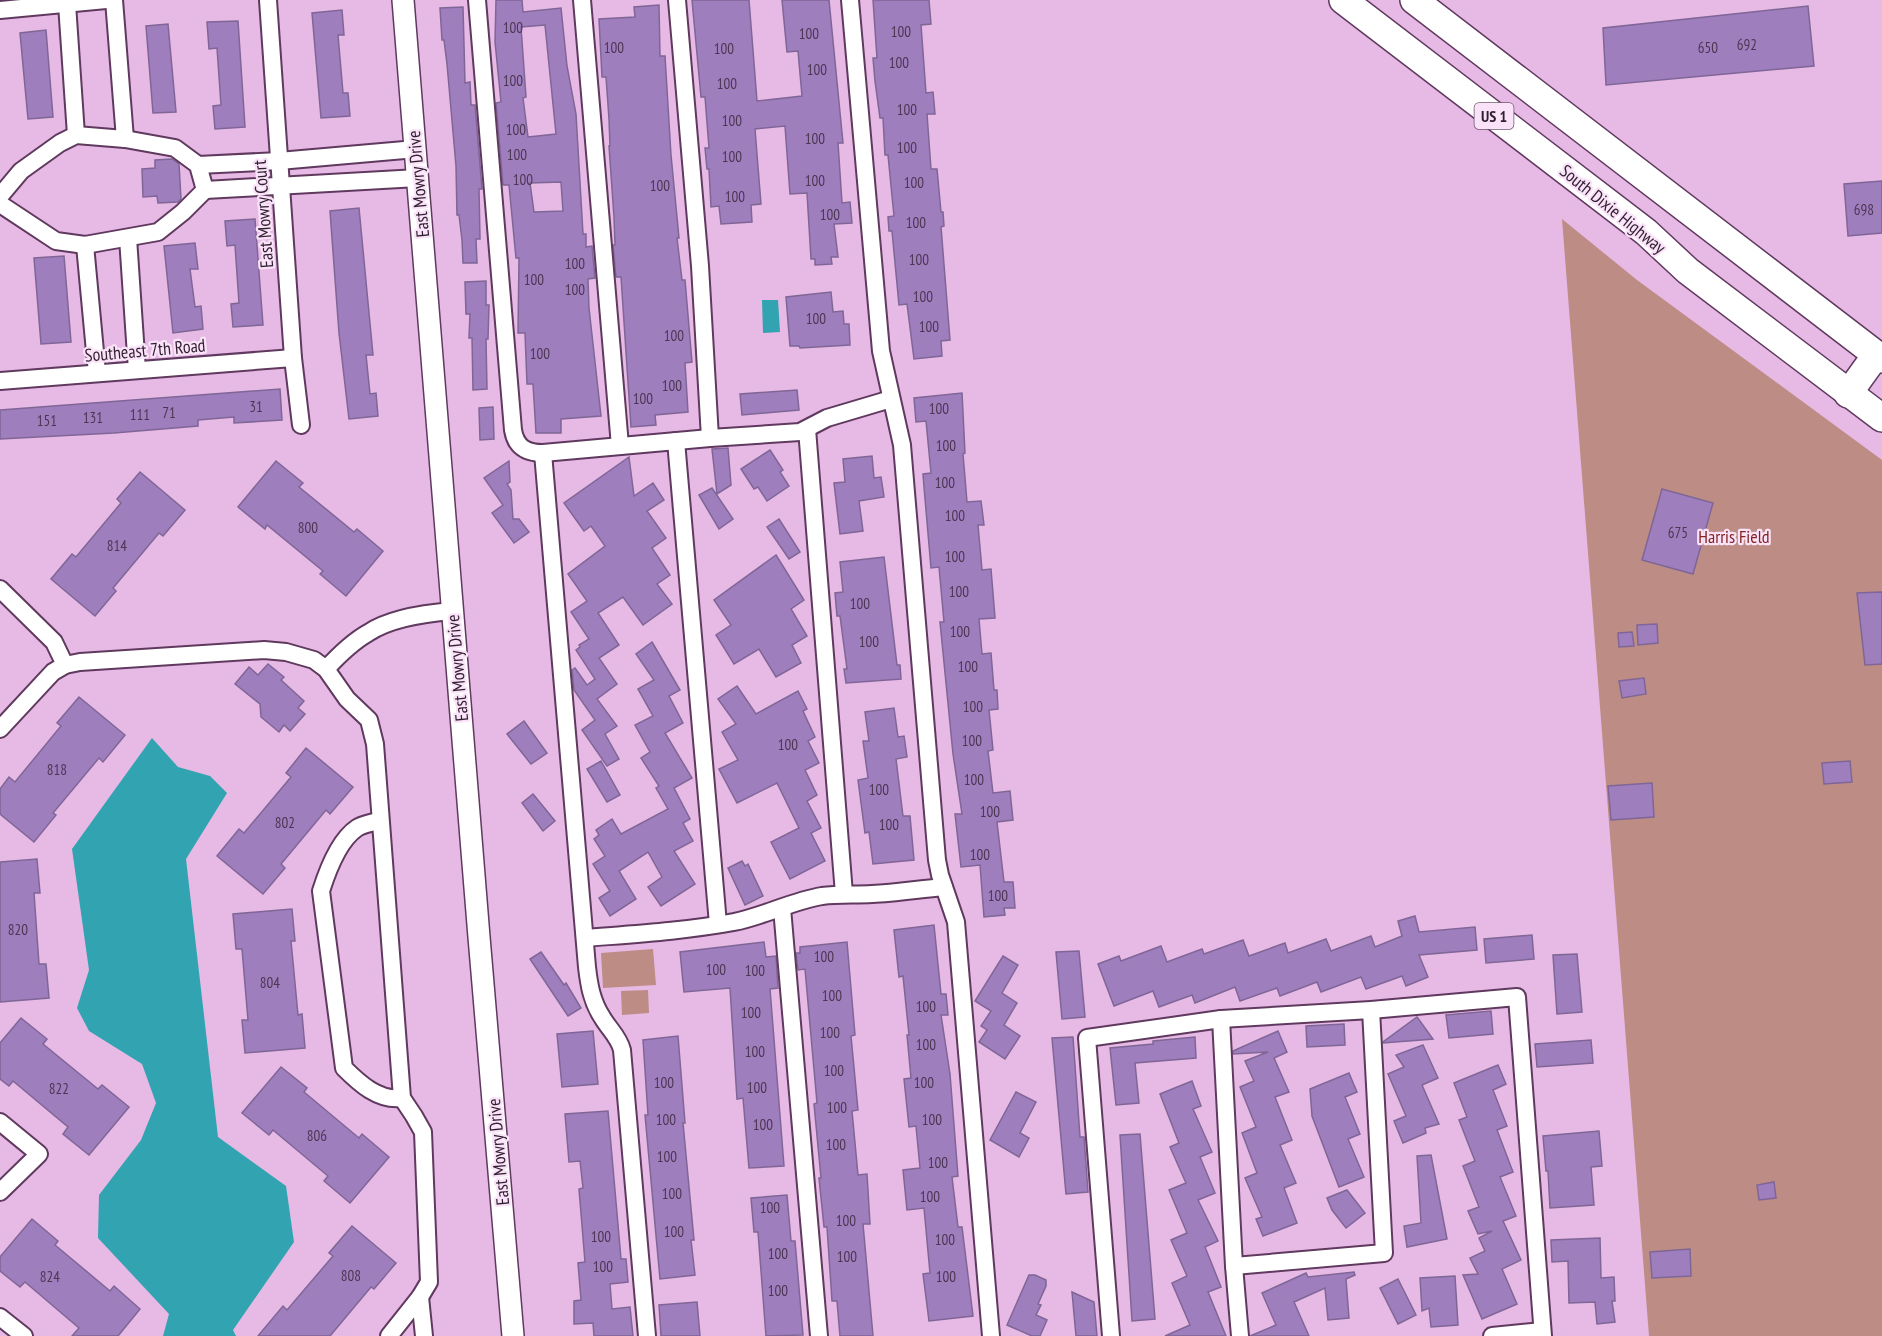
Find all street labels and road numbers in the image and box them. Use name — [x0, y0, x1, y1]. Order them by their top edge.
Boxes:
road number: US 1 — [1474, 103, 1514, 129]
street label: East Mowry Drive — [402, 130, 434, 238]
street label: East Mowry Court — [248, 159, 278, 269]
street label: South Dixie Highway — [1555, 159, 1671, 259]
street label: Southeast 7th Road — [84, 333, 206, 367]
street label: East Mowry Drive — [441, 614, 473, 722]
street label: East Mowry Drive — [482, 1098, 514, 1206]

